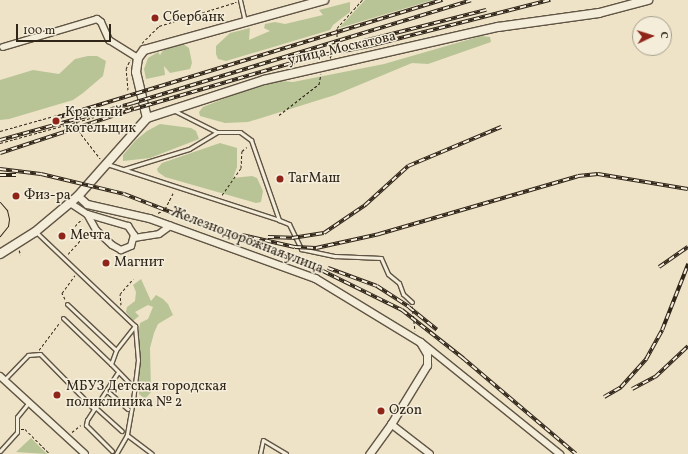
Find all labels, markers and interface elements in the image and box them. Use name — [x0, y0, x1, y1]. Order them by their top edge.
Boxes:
place label: Сбербанк — [163, 10, 225, 26]
marker: Сбербанк — [150, 13, 160, 23]
scale bar — [18, 16, 113, 42]
north arrow — [632, 16, 672, 56]
text: 100 m — [23, 23, 55, 39]
street label: улица Москатова — [286, 28, 398, 70]
text: С — [656, 31, 671, 39]
place label: Красный котельщик — [65, 105, 136, 138]
marker: Красный котельщик — [50, 115, 62, 127]
place label: ТагМаш — [288, 171, 340, 187]
marker: ТагМаш — [275, 174, 285, 184]
place label: Физ-ра — [24, 188, 71, 204]
marker: Физ-ра — [11, 191, 21, 201]
street label: Железнодорожная улица — [168, 204, 326, 278]
place label: Мечта — [70, 228, 111, 244]
marker: Мечта — [57, 231, 67, 241]
place label: Магнит — [114, 255, 164, 271]
marker: Магнит — [101, 258, 111, 268]
place label: МБУЗ Детская городская поликлиника № 2 — [66, 379, 226, 412]
marker: МБУЗ Детская городская поликлиника № 2 — [51, 389, 63, 401]
place label: Ozon — [389, 403, 422, 419]
marker: Ozon — [376, 406, 386, 416]

